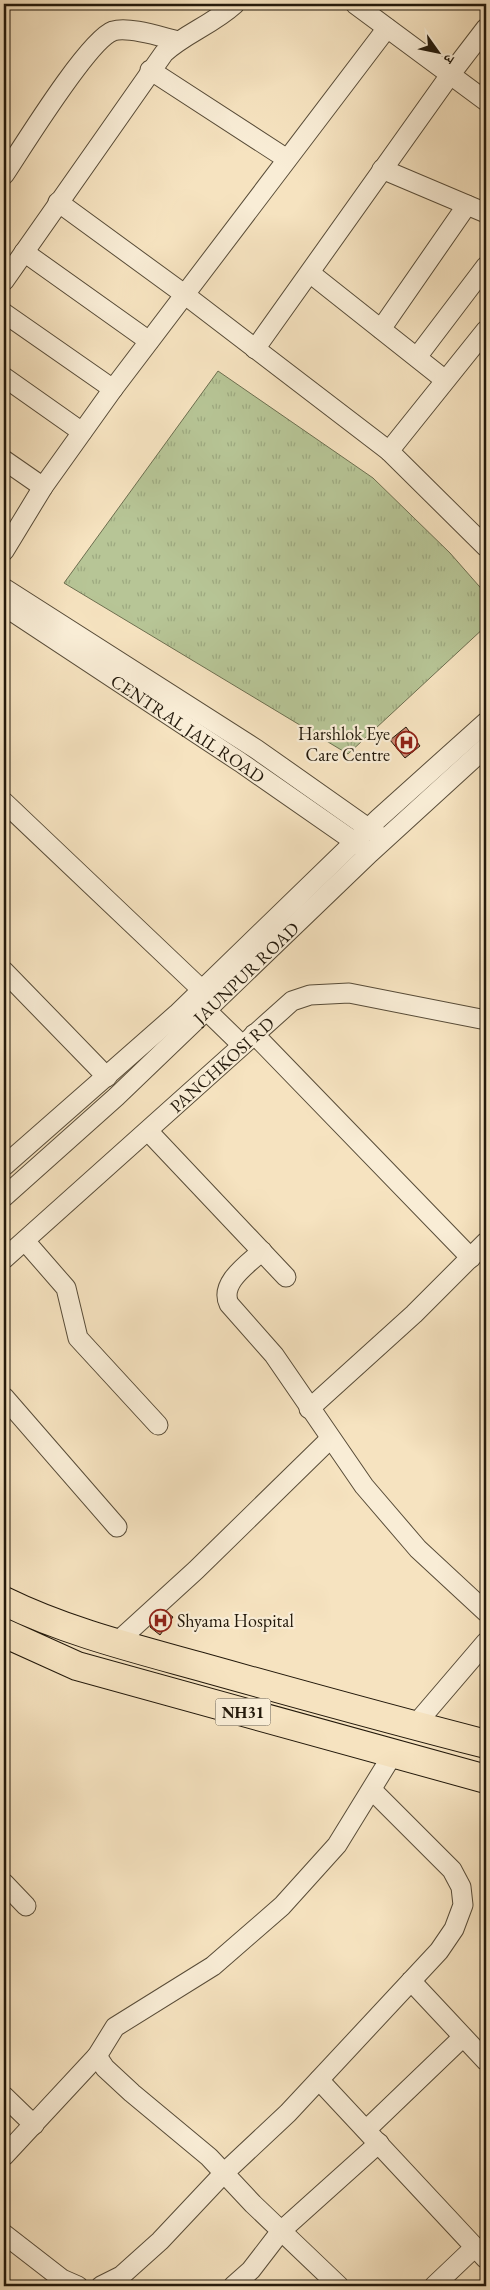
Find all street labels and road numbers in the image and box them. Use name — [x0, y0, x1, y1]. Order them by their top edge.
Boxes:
street label: CENTRAL JAIL ROAD — [107, 669, 270, 788]
street label: JAUNPUR ROAD — [187, 916, 303, 1030]
street label: PANCHKOSI RD — [164, 1011, 279, 1117]
road number: NH31 — [216, 1698, 270, 1725]

